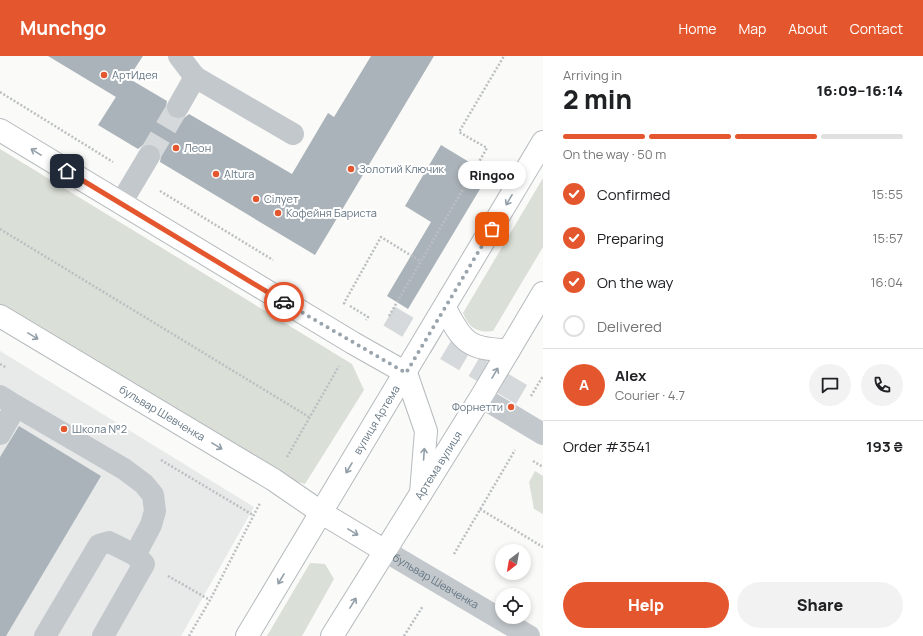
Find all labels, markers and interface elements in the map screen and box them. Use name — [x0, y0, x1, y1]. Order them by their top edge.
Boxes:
text: Munchgo — [20, 15, 106, 41]
text: Home — [679, 19, 716, 38]
text: Map — [738, 19, 766, 38]
text: About — [788, 19, 828, 38]
text: Contact — [850, 19, 903, 38]
text: Arriving in — [563, 66, 622, 84]
place label: АртИдея — [112, 67, 158, 82]
marker: АртИдея — [99, 70, 109, 80]
text: 16:09–16:14 — [816, 80, 903, 101]
text: 2 min — [563, 81, 632, 117]
place label: Леон — [184, 140, 211, 155]
marker: Леон — [171, 143, 181, 153]
text: On the way · 50 m — [563, 145, 666, 163]
one-way arrow — [31, 148, 42, 156]
pin — [50, 154, 84, 188]
icon: home — [56, 160, 78, 182]
place label: Золотий Ключик — [359, 161, 444, 176]
callout: Ringoo — [458, 161, 526, 189]
marker: Золотий Ключик — [346, 164, 356, 174]
place label: Altura — [224, 166, 254, 181]
text: Ringoo — [469, 166, 515, 184]
marker: Altura — [211, 169, 221, 179]
icon: check — [563, 183, 585, 205]
text: Confirmed — [597, 184, 670, 205]
text: 15:55 — [872, 185, 903, 203]
place label: Сілует — [264, 191, 299, 206]
marker: Сілует — [251, 194, 261, 204]
one-way arrow — [505, 194, 513, 206]
place label: Кофейня Бариста — [286, 205, 377, 220]
marker: Кофейня Бариста — [273, 208, 283, 218]
pin — [475, 212, 509, 246]
icon: bag — [481, 218, 503, 240]
icon: check — [563, 227, 585, 249]
text: Preparing — [597, 228, 664, 249]
text: 15:57 — [873, 229, 903, 247]
icon: check — [563, 271, 585, 293]
text: On the way — [597, 272, 673, 293]
text: 16:04 — [870, 273, 903, 291]
courier — [264, 282, 304, 322]
icon: car — [273, 291, 295, 313]
text: Delivered — [597, 316, 662, 337]
one-way arrow — [27, 332, 39, 340]
button: chat — [809, 364, 851, 406]
button: phone — [861, 364, 903, 406]
text: Alex — [615, 365, 646, 386]
one-way arrow — [492, 367, 500, 379]
text: A — [579, 374, 589, 395]
street label: бульвар Шевченка — [117, 381, 208, 444]
street label: вулиця Артема — [350, 382, 403, 457]
text: Courier · 4.7 — [615, 386, 685, 404]
place label: Форнетти — [452, 399, 503, 414]
marker: Форнетти — [506, 402, 516, 412]
place label: Школа №2 — [72, 421, 127, 436]
marker: Школа №2 — [59, 424, 69, 434]
street label: Артема вулиця — [411, 428, 465, 502]
text: Order #3541 — [563, 436, 651, 457]
text: 193 ₴ — [866, 436, 903, 457]
one-way arrow — [211, 442, 222, 450]
one-way arrow — [420, 448, 427, 461]
one-way arrow — [344, 462, 352, 474]
one-way arrow — [347, 528, 359, 536]
north arrow — [495, 544, 531, 580]
map controls — [495, 544, 531, 624]
street label: бульвар Шевченка — [390, 549, 482, 612]
one-way arrow — [277, 573, 285, 585]
button: Help — [563, 582, 729, 628]
button: Share — [737, 582, 903, 628]
button: locate — [495, 588, 531, 624]
one-way arrow — [349, 598, 357, 609]

